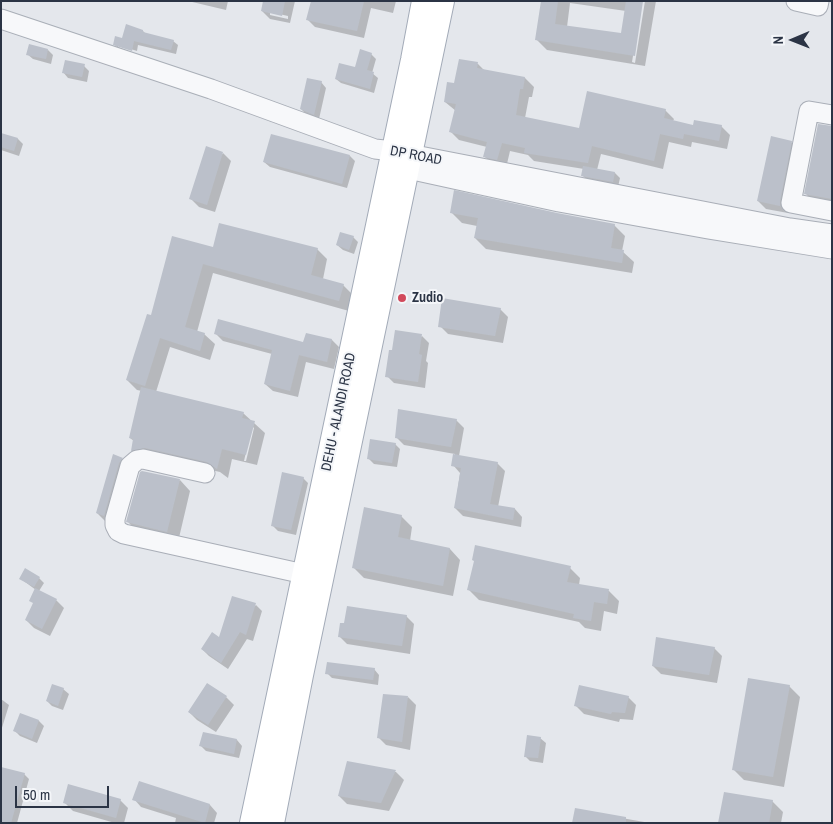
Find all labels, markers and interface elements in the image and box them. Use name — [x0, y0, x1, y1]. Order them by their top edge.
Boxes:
north arrow — [768, 15, 818, 65]
text: N — [769, 36, 787, 45]
street label: DP ROAD — [389, 143, 443, 169]
place label: Zudio — [412, 290, 443, 306]
marker: Zudio — [396, 292, 408, 304]
street label: DEHU - ALANDI ROAD — [318, 351, 360, 473]
scale bar — [18, 776, 111, 808]
text: 50 m — [23, 784, 50, 805]

